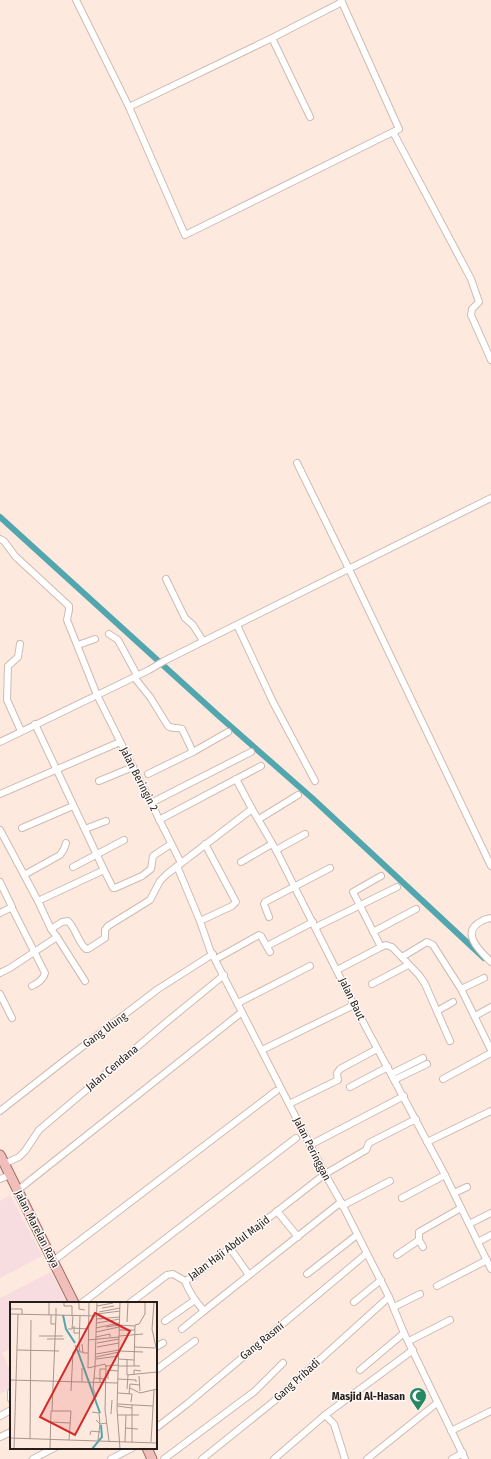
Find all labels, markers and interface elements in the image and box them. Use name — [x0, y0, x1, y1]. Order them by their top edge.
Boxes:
street label: Jalan Beringin 2 — [117, 745, 161, 813]
street label: Jalan Baut — [336, 976, 368, 1023]
street label: Gang Ulung — [80, 1009, 130, 1050]
street label: Jalan Cendana — [83, 1042, 141, 1094]
street label: Jalan Peringgan — [290, 1115, 334, 1183]
street label: Jalan Marelan Raya — [12, 1188, 62, 1270]
street label: Jalan Haji Abdul Majid — [186, 1213, 272, 1283]
inset map — [10, 1302, 157, 1449]
street label: Gang Rasmi — [238, 1319, 287, 1363]
street label: Gang Pribadi — [271, 1356, 323, 1404]
mosque icon: Masjid Al-Hasan — [408, 1386, 428, 1411]
place label: Masjid Al-Hasan — [332, 1390, 405, 1403]

